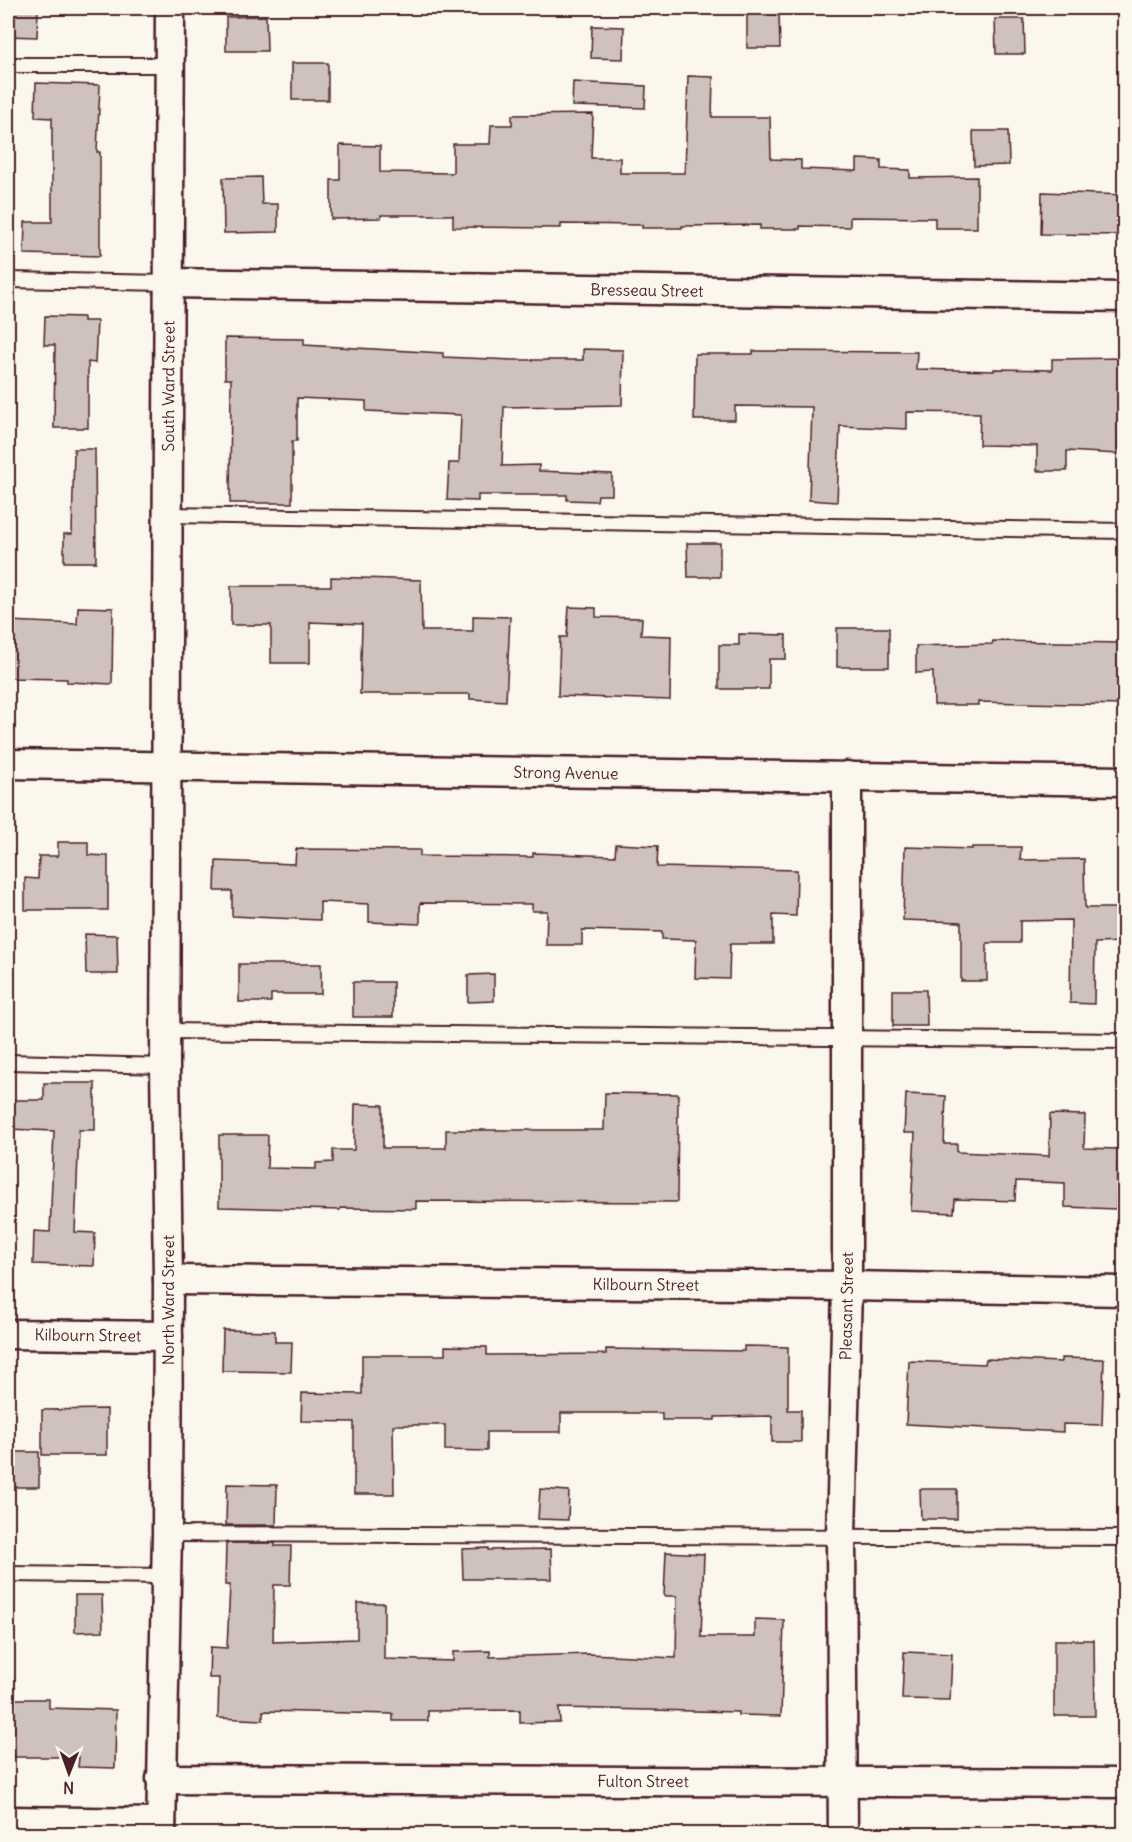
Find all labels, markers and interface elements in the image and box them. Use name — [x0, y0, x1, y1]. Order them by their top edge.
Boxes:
street label: Bresseau Street — [590, 279, 704, 301]
street label: South Ward Street — [158, 320, 179, 452]
street label: Strong Avenue — [513, 762, 619, 783]
street label: North Ward Street — [158, 1234, 178, 1365]
street label: Pleasant Street — [835, 1251, 857, 1361]
street label: Kilbourn Street — [593, 1274, 700, 1295]
street label: Kilbourn Street — [35, 1324, 142, 1346]
north arrow — [39, 1743, 99, 1803]
street label: Fulton Street — [597, 1771, 689, 1791]
text: N — [63, 1778, 74, 1798]

